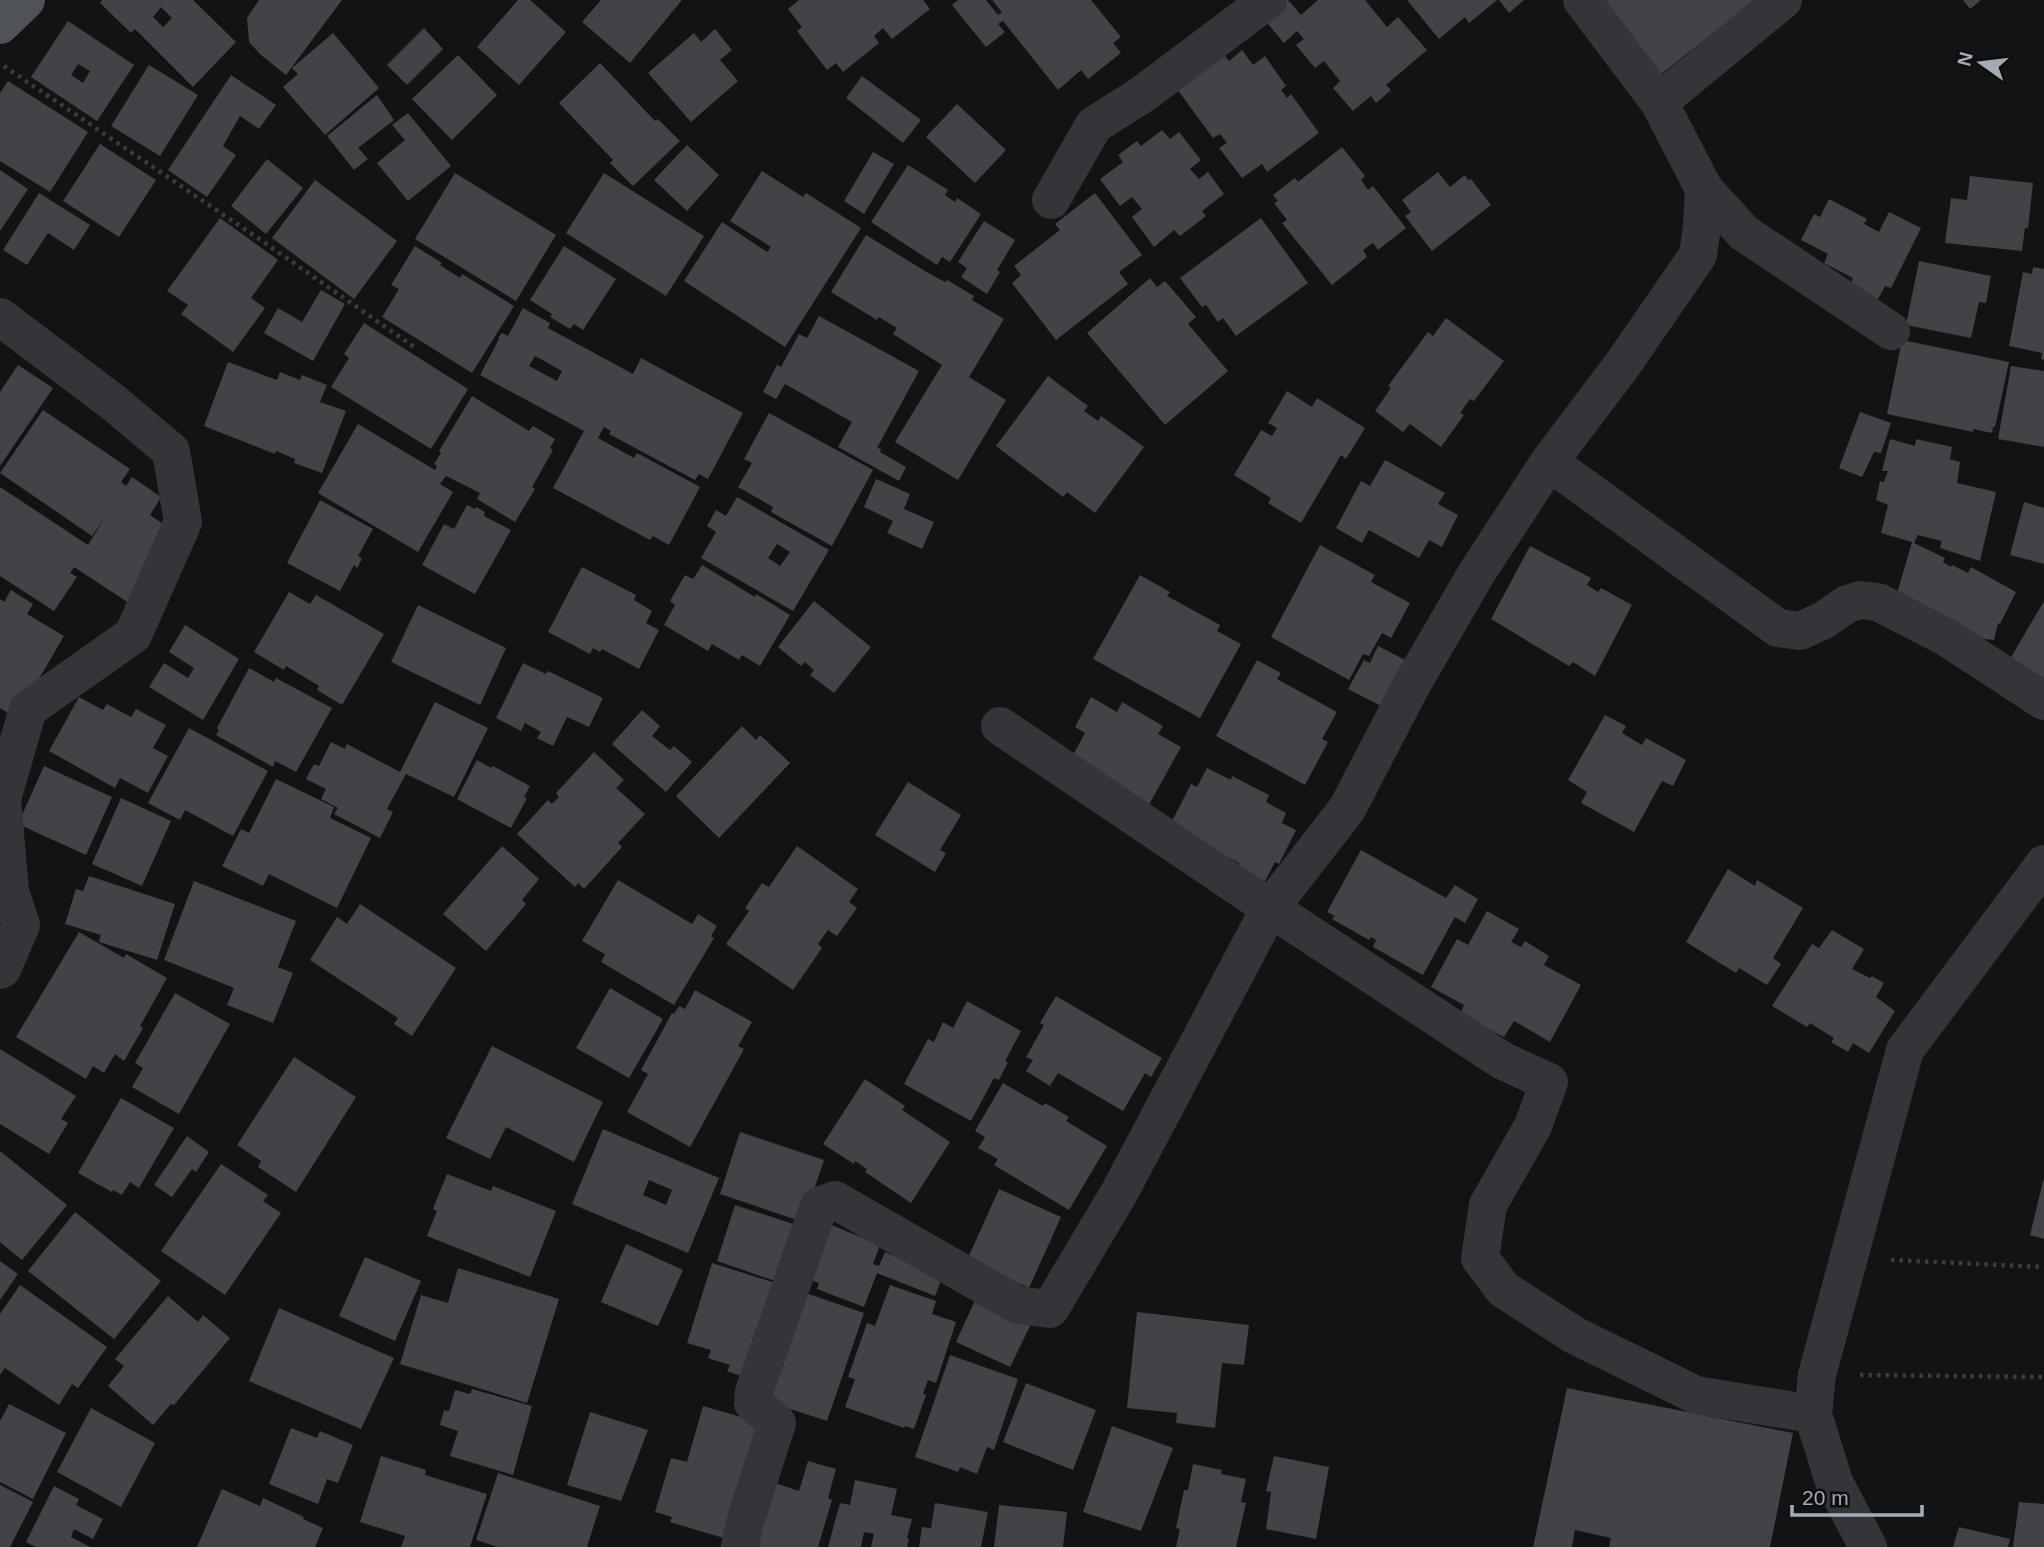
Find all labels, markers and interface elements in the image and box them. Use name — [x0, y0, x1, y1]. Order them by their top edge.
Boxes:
north arrow — [1946, 28, 2016, 98]
text: N — [1953, 50, 1977, 68]
scale bar — [1792, 1474, 1922, 1518]
text: 20 m — [1802, 1486, 1849, 1509]

